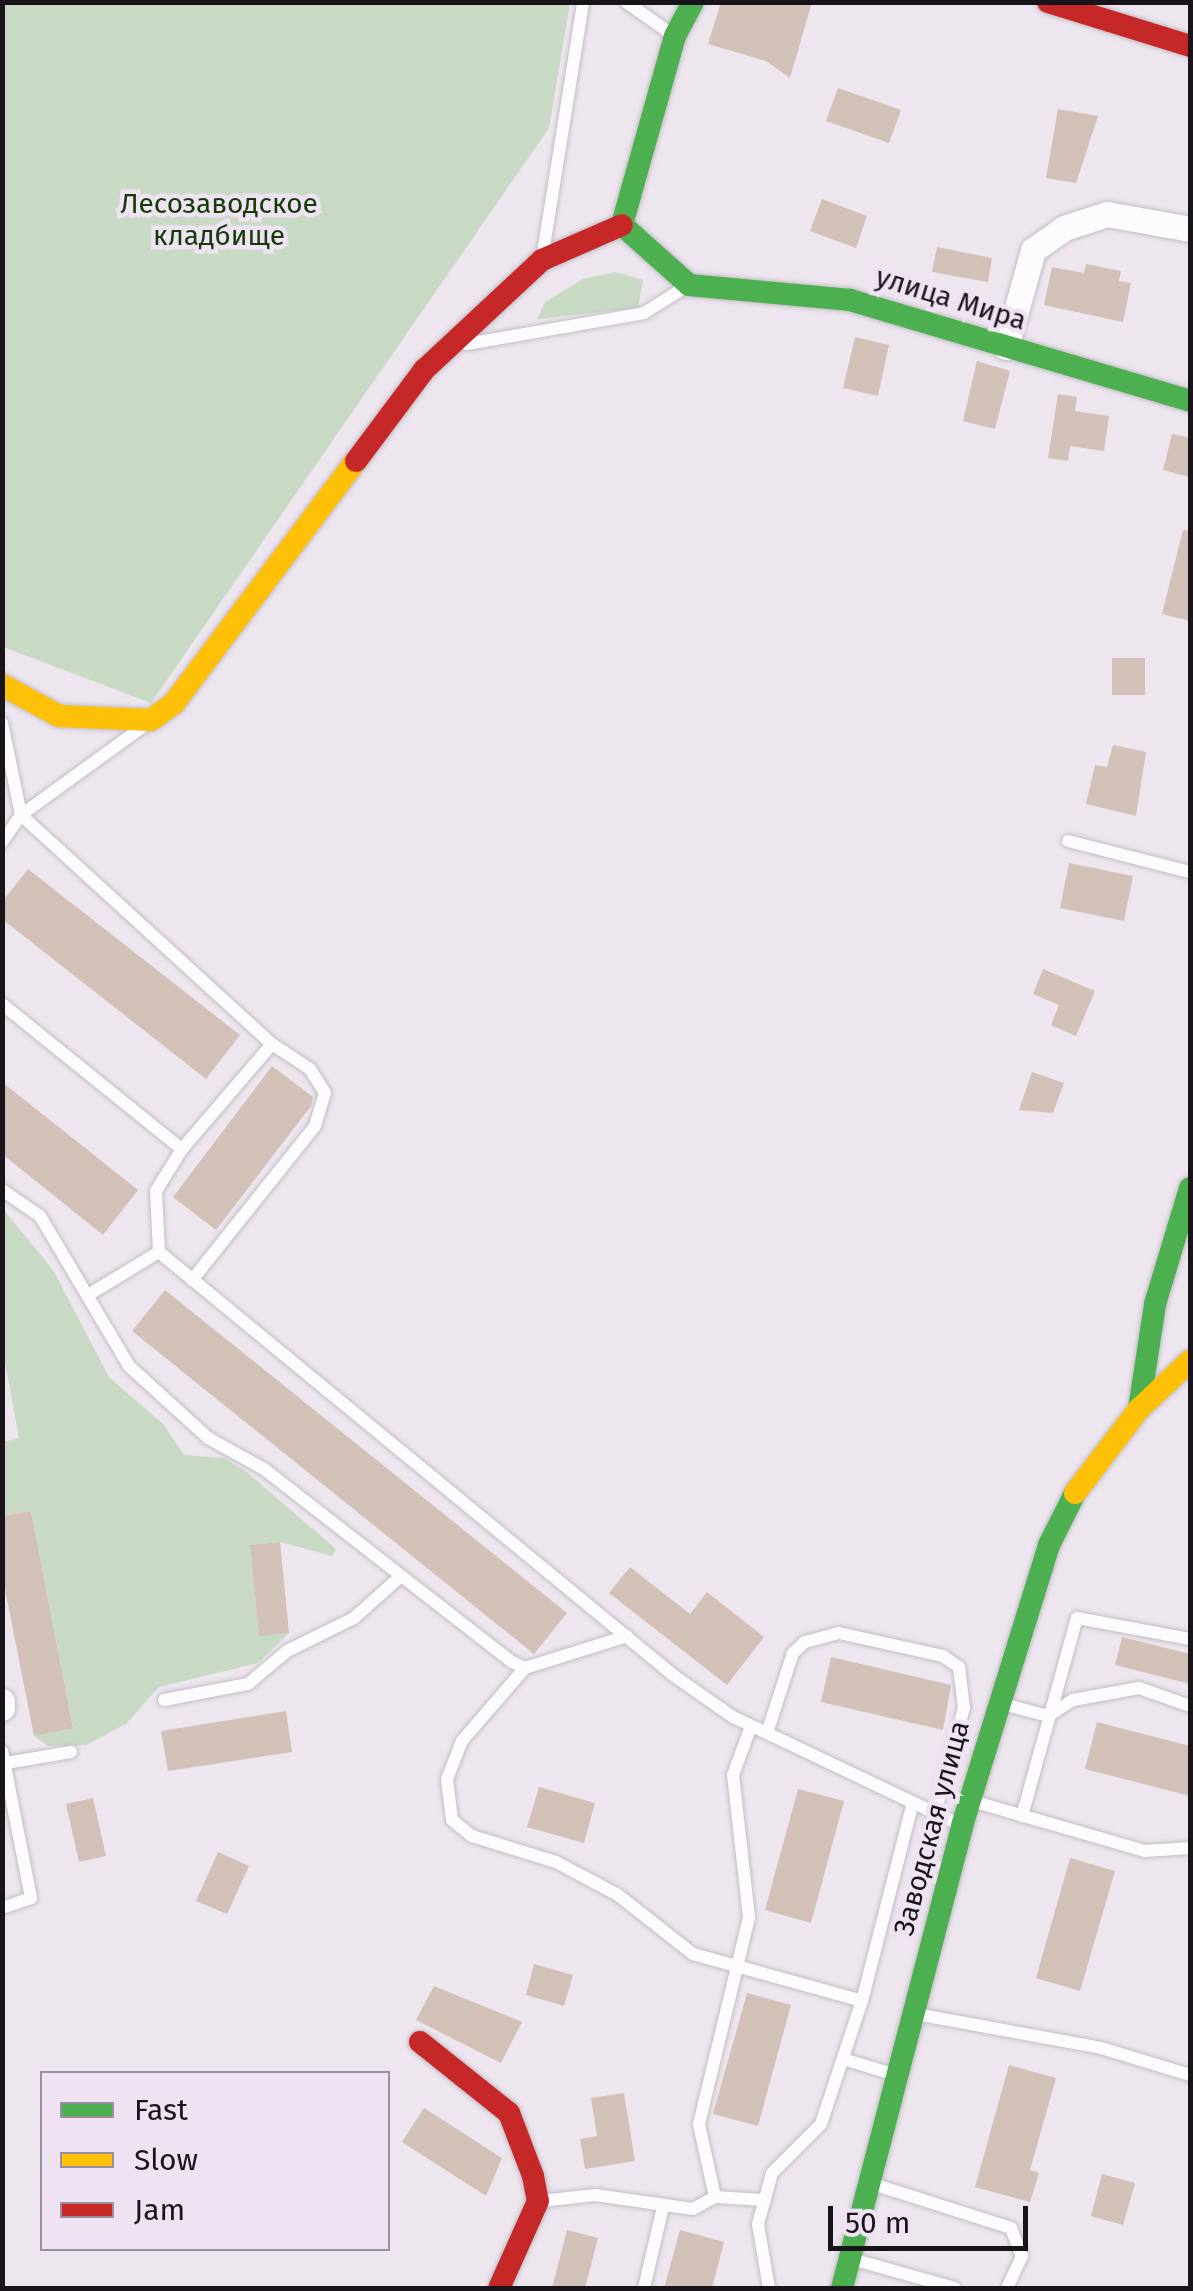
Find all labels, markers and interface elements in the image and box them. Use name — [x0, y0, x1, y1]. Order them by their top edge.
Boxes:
park label: Лесозаводское кладбище — [120, 187, 318, 253]
street label: улица Мира — [872, 260, 1030, 338]
street label: Заводская улица — [887, 1717, 977, 1939]
legend — [40, 2071, 390, 2251]
text: Fast — [134, 2092, 188, 2128]
text: Slow — [134, 2142, 198, 2178]
scale bar — [833, 2186, 1033, 2248]
text: Jam — [134, 2192, 185, 2228]
text: 50 m — [845, 2205, 910, 2241]

